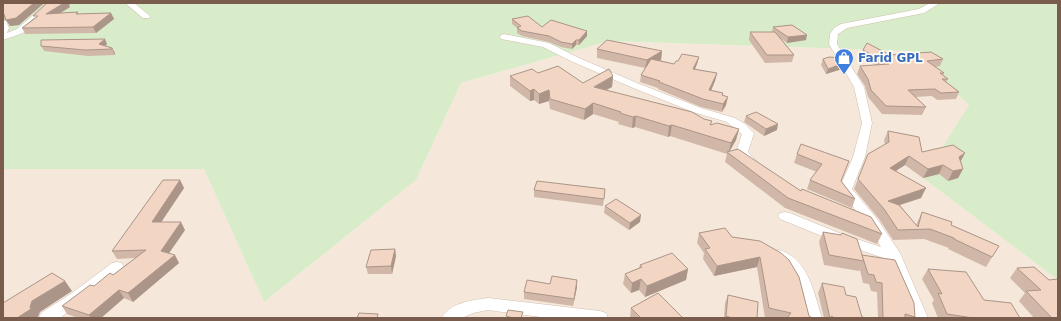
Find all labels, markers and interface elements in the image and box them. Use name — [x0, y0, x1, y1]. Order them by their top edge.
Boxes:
shop icon: Farid GPL — [833, 47, 855, 75]
place label: Farid GPL — [858, 51, 923, 65]

